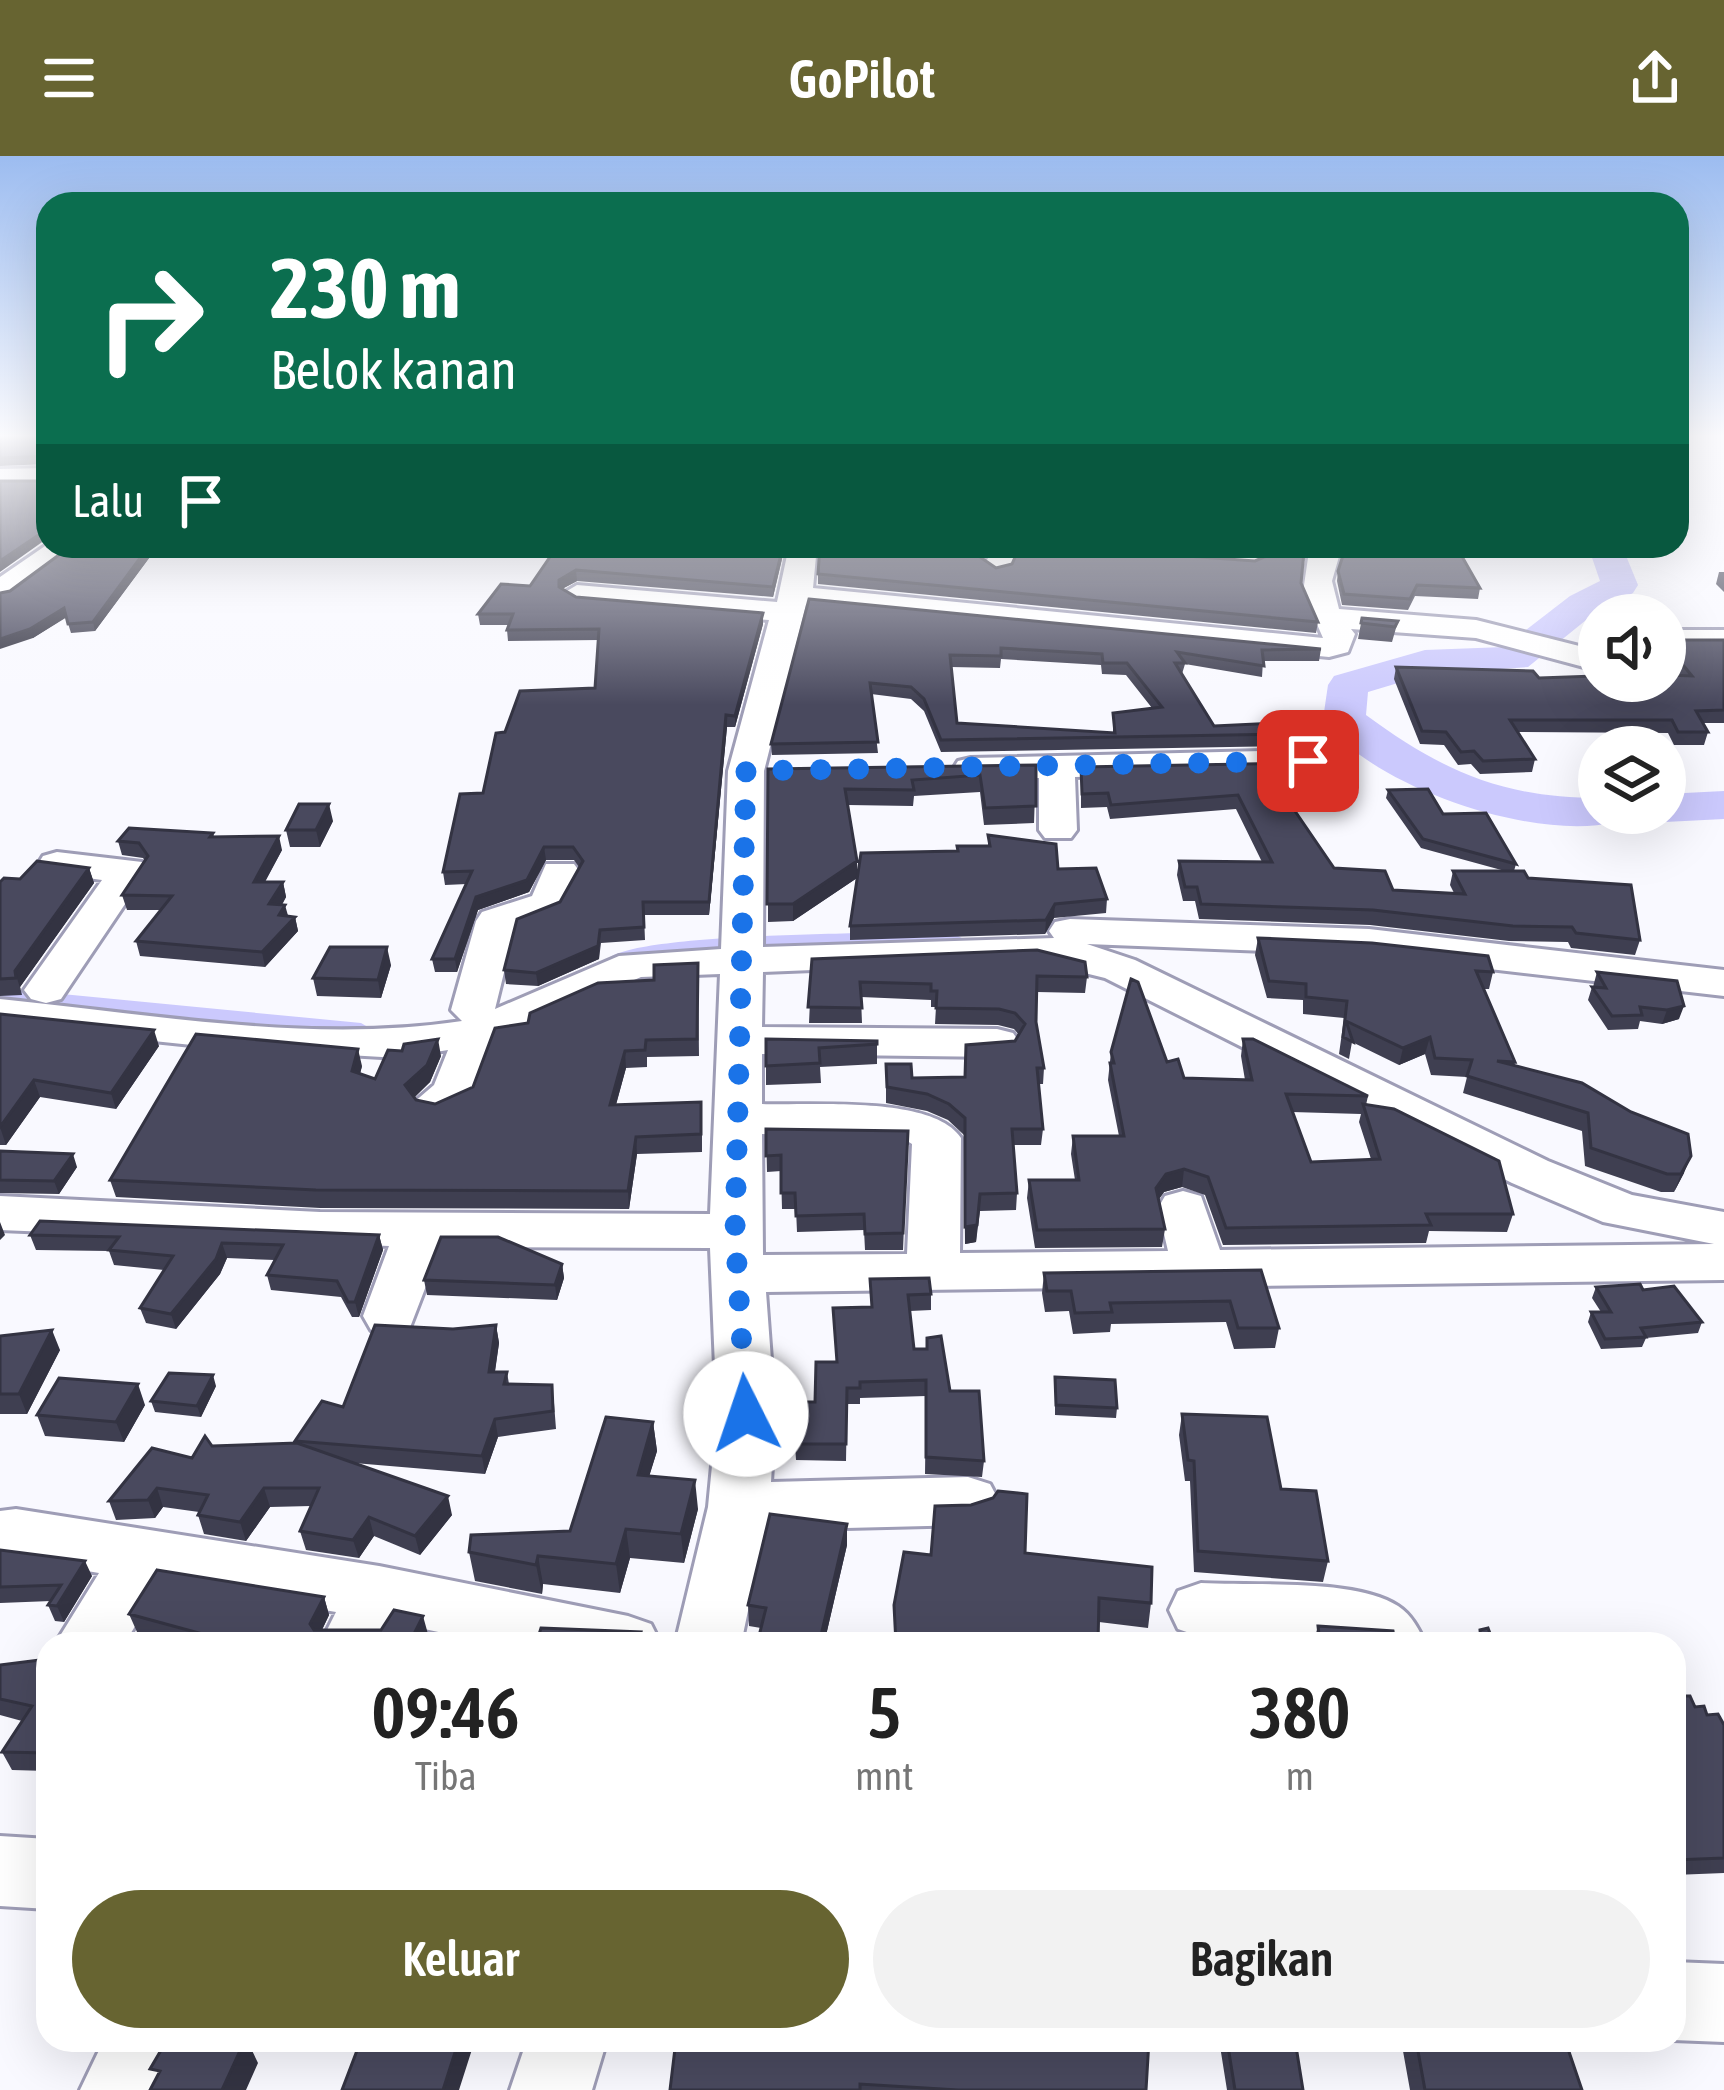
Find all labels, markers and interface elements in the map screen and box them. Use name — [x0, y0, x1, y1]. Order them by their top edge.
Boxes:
icon: menu — [36, 45, 102, 111]
icon: share — [1622, 45, 1688, 111]
text: GoPilot — [789, 48, 935, 109]
icon: right — [72, 240, 228, 396]
text: 230 m — [270, 240, 460, 336]
text: Belok kanan — [270, 339, 517, 400]
icon: arrive — [168, 468, 234, 534]
text: Lalu — [72, 475, 144, 527]
map controls — [1578, 594, 1686, 834]
button: sound — [1578, 594, 1686, 702]
pin — [1257, 710, 1359, 812]
button: layers — [1578, 726, 1686, 834]
icon: arrive — [1275, 728, 1341, 794]
position arrow — [683, 1351, 809, 1477]
text: 09:46 — [372, 1671, 520, 1753]
text: 5 — [867, 1671, 901, 1753]
text: 380 — [1249, 1671, 1350, 1753]
text: Tiba — [415, 1754, 477, 1798]
text: mnt — [855, 1754, 913, 1798]
text: m — [1286, 1754, 1314, 1798]
button: Keluar — [72, 1890, 849, 2028]
button: Bagikan — [873, 1890, 1650, 2028]

